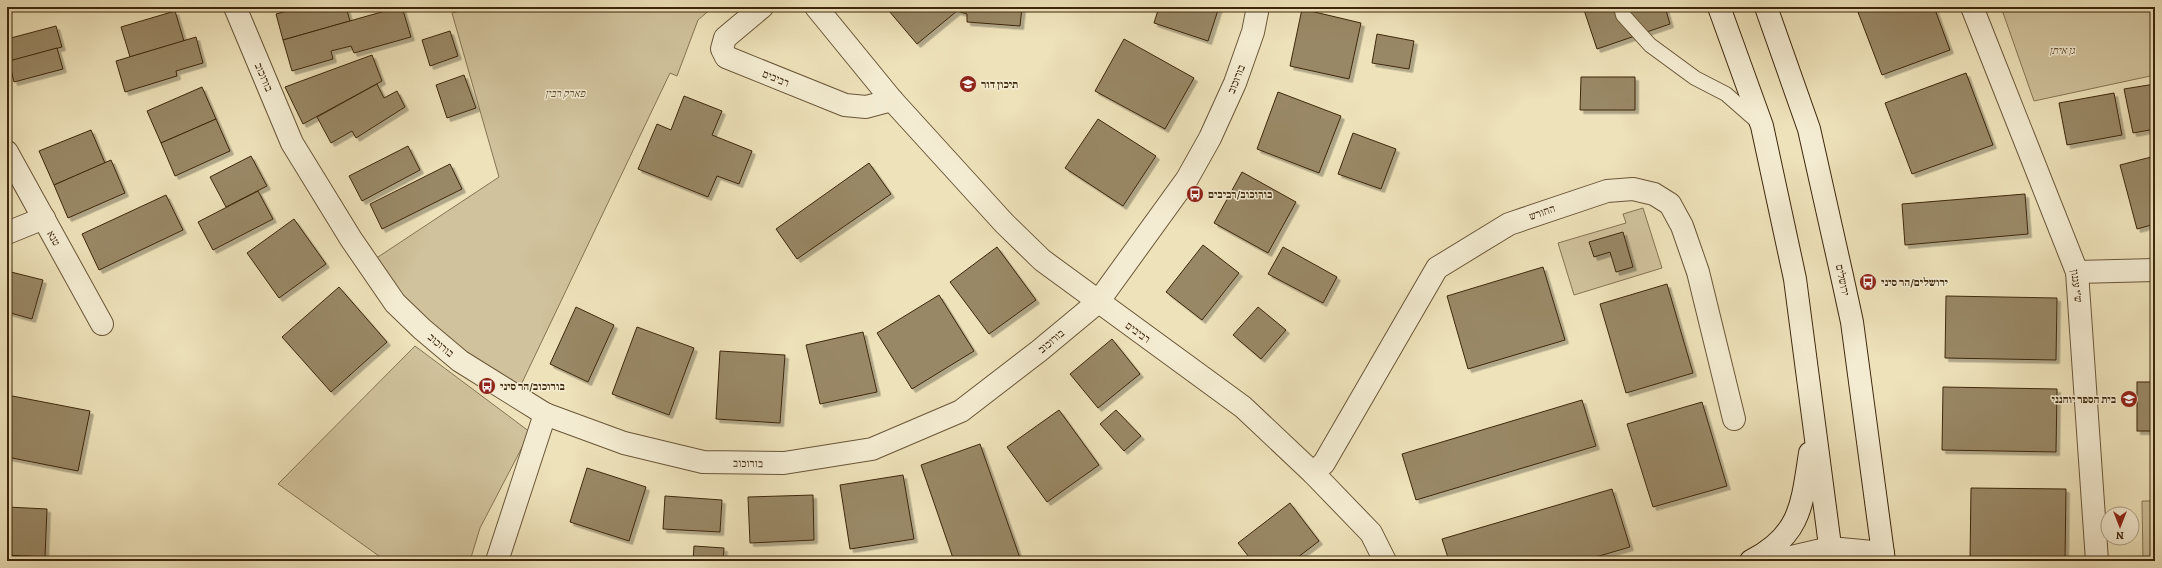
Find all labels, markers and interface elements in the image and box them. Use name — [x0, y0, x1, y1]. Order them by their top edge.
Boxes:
park label: גן איתן — [2049, 43, 2076, 58]
street label: בורוכוב — [251, 60, 276, 94]
street label: בורוכוב — [1224, 62, 1249, 96]
street label: רביבים — [760, 66, 792, 91]
school or university icon: תיכון דור — [958, 74, 978, 94]
place label: תיכון דור — [981, 77, 1018, 92]
park label: פארק רבין — [545, 86, 586, 101]
bus stop icon: בורוכוב/רביבים — [1185, 184, 1205, 204]
place label: בורוכוב/רביבים — [1208, 187, 1273, 202]
street label: החורש — [1527, 201, 1557, 224]
street label: טנא — [43, 228, 64, 249]
street label: ירושלים — [1832, 263, 1853, 297]
street label: ש"י עגנון — [2067, 269, 2086, 304]
bus stop icon: ירושלים/הר סיני — [1858, 272, 1878, 292]
place label: ירושלים/הר סיני — [1881, 275, 1949, 290]
street label: רביבים — [1122, 318, 1153, 347]
street label: בורוכוב — [1035, 326, 1068, 357]
street label: בורוכוב — [424, 330, 457, 361]
bus stop icon: בורוכוב/הר סיני — [477, 376, 497, 396]
place label: בורוכוב/הר סיני — [500, 379, 566, 394]
school or university icon: בית הספר יוחנני — [2119, 389, 2139, 409]
place label: בית הספר יוחנני — [2052, 392, 2117, 407]
street label: בורוכוב — [733, 456, 763, 471]
north arrow — [2100, 506, 2140, 546]
text: N — [2116, 528, 2124, 543]

